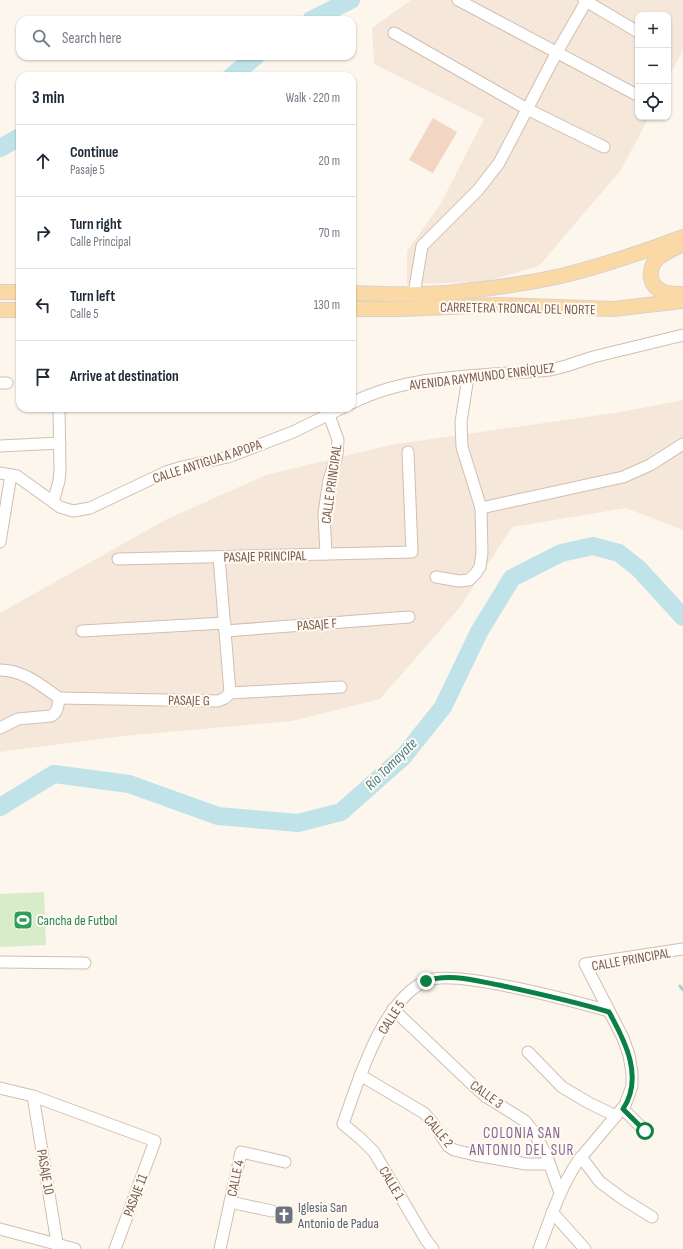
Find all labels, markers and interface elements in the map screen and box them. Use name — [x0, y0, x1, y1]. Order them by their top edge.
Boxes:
map controls — [635, 12, 671, 120]
button: + — [635, 12, 671, 48]
search box — [16, 16, 356, 60]
icon: search — [30, 27, 52, 49]
text: Search here — [62, 29, 122, 48]
button: − — [635, 48, 671, 84]
button: locate — [635, 84, 671, 120]
text: 3 min — [32, 88, 65, 108]
text: Walk · 220 m — [286, 90, 340, 106]
text: Continue — [70, 143, 119, 162]
icon: ahead — [32, 150, 54, 172]
text: 20 m — [318, 153, 340, 169]
text: Pasaje 5 — [70, 162, 105, 178]
text: Turn right — [70, 215, 122, 234]
icon: right — [32, 222, 54, 244]
text: 70 m — [319, 225, 340, 241]
text: Calle Principal — [70, 234, 131, 250]
text: Turn left — [70, 287, 115, 306]
icon: left — [32, 294, 54, 316]
text: 130 m — [314, 297, 340, 313]
street label: CARRETERA TRONCAL DEL NORTE — [440, 299, 596, 318]
text: Calle 5 — [70, 306, 98, 322]
street label: AVENIDA RAYMUNDO ENRÍQUEZ — [407, 359, 556, 394]
icon: arrive — [32, 366, 54, 388]
text: Arrive at destination — [70, 367, 179, 386]
street label: CALLE ANTIGUA A APOPA — [151, 436, 265, 487]
street label: CALLE PRINCIPAL — [318, 443, 345, 525]
street label: PASAJE PRINCIPAL — [223, 547, 307, 566]
street label: PASAJE F — [296, 615, 338, 634]
street label: PASAJE G — [168, 692, 210, 709]
water label: Río Tomayate — [361, 734, 422, 795]
sports icon: Cancha de Futbol — [12, 909, 34, 931]
place label: Cancha de Futbol — [37, 912, 117, 929]
street label: CALLE PRINCIPAL — [590, 944, 672, 975]
route end — [417, 972, 435, 990]
street label: CALLE 5 — [374, 997, 409, 1037]
street label: CALLE 3 — [467, 1077, 507, 1112]
street label: CALLE 2 — [420, 1112, 457, 1151]
route start — [636, 1122, 654, 1140]
district label: COLONIA SAN ANTONIO DEL SUR — [468, 1124, 575, 1160]
street label: PASAJE 10 — [33, 1148, 58, 1196]
street label: CALLE 4 — [223, 1158, 248, 1198]
street label: CALLE 1 — [375, 1163, 408, 1203]
street label: PASAJE 11 — [120, 1171, 151, 1219]
place label: Iglesia San Antonio de Padua — [297, 1199, 379, 1232]
church icon: Iglesia San Antonio de Padua — [273, 1204, 295, 1226]

